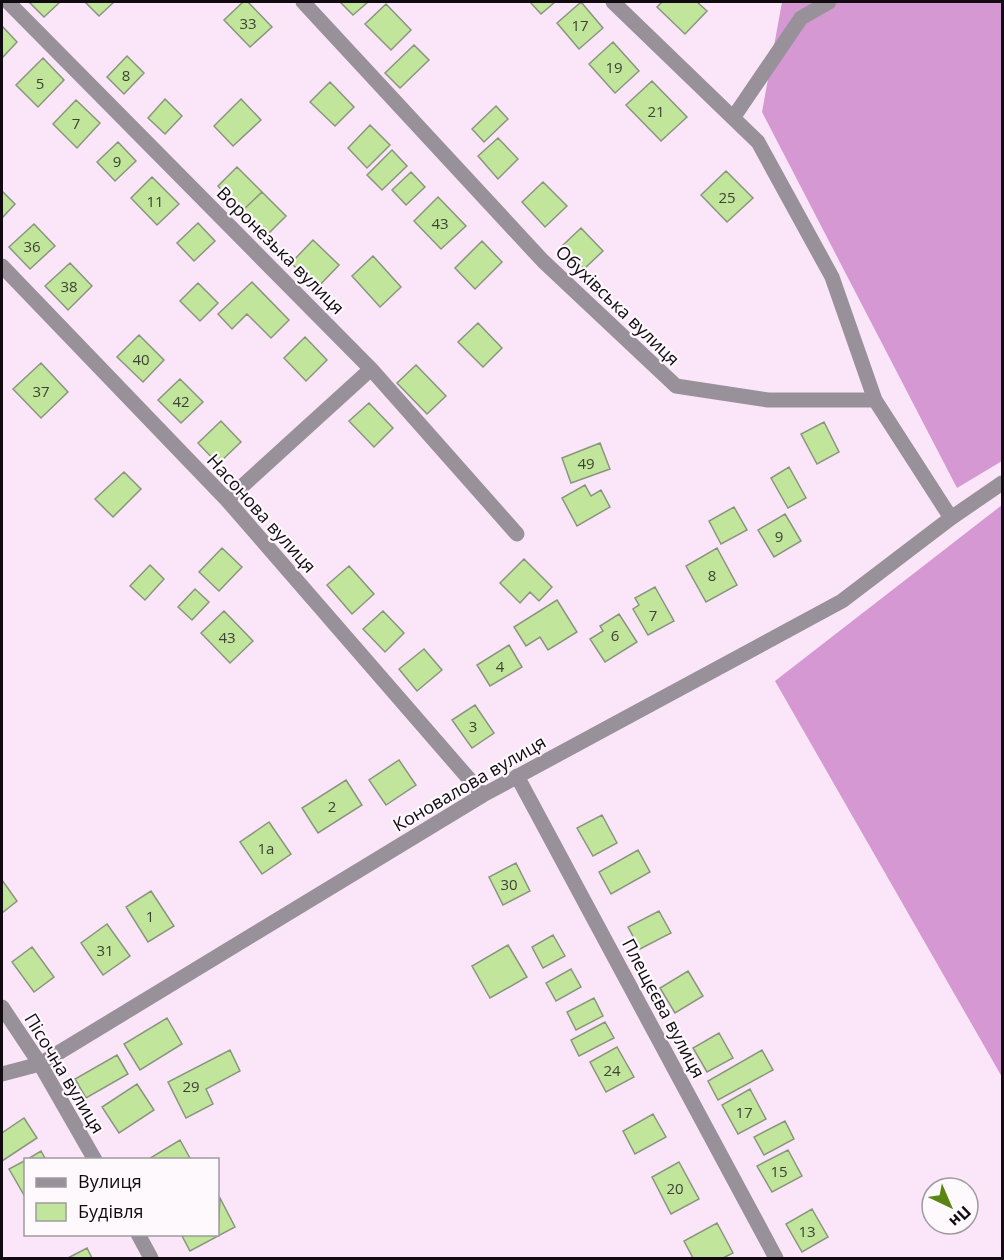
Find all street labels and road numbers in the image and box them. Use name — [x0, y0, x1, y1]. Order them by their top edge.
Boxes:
street label: Воронезька вулиця — [212, 181, 350, 319]
street label: Обухівська вулиця — [551, 240, 685, 370]
street label: Насонова вулиця — [202, 448, 322, 578]
street label: Коновалова вулиця — [388, 729, 550, 837]
street label: Плещєєва вулиця — [617, 934, 711, 1082]
street label: Пісочна вулиця — [20, 1008, 110, 1138]

